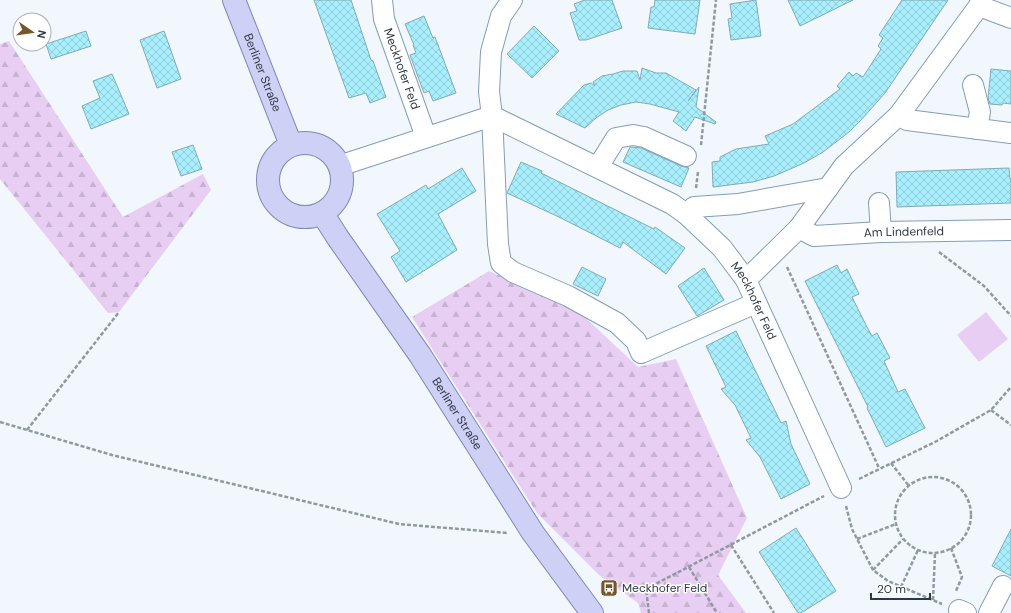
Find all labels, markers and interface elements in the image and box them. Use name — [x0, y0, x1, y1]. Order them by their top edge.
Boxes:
north arrow — [12, 12, 52, 52]
street label: Meckhofer Feld — [380, 26, 424, 112]
text: N — [34, 29, 49, 40]
street label: Berliner Straße — [240, 31, 285, 114]
street label: Am Lindenfeld — [863, 223, 944, 241]
street label: Meckhofer Feld — [727, 259, 780, 342]
street label: Berliner Straße — [428, 374, 486, 453]
scale bar — [871, 575, 930, 601]
bus stop icon: Meckhofer Feld — [599, 578, 619, 598]
place label: Meckhofer Feld — [622, 580, 707, 596]
text: 20 m — [877, 581, 906, 597]

